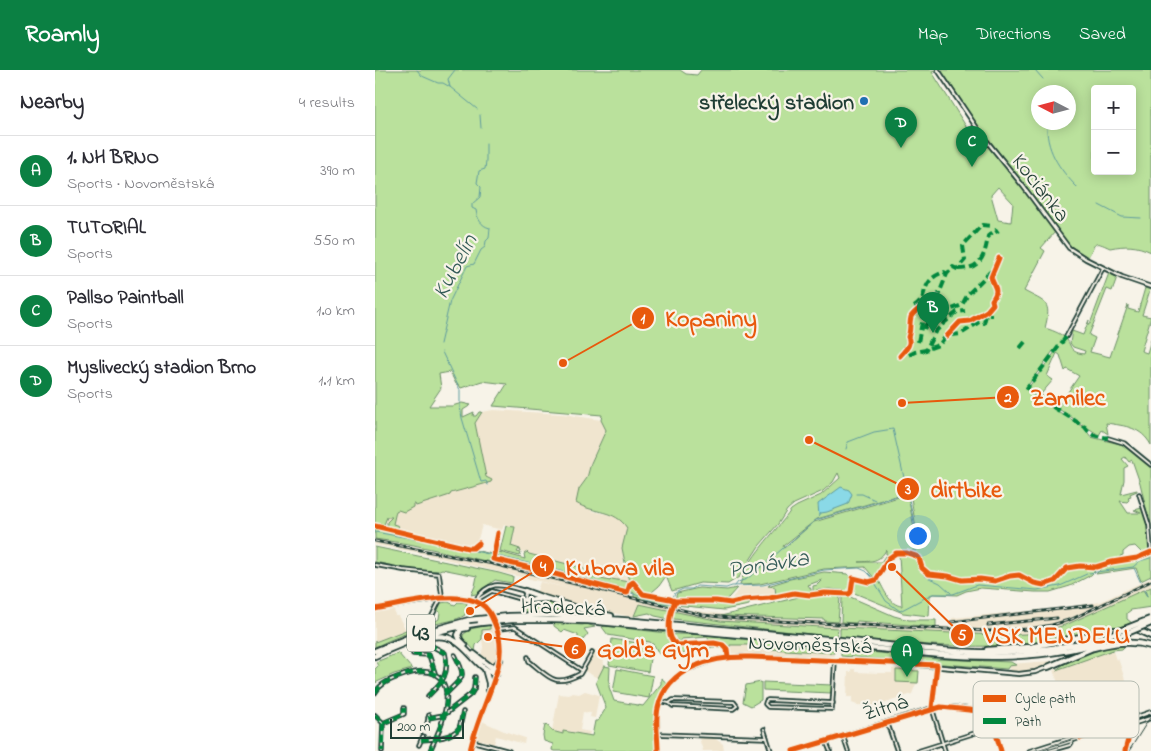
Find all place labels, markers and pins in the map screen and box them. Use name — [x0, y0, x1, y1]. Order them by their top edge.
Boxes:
place label: střelecký stadion — [699, 88, 854, 121]
marker: střelecký stadion — [858, 95, 870, 107]
pin: D — [885, 107, 917, 148]
pin: C — [956, 126, 988, 167]
pin: B — [917, 292, 949, 333]
callout: Kopaniny — [630, 298, 767, 337]
callout: Zamilec — [996, 377, 1116, 416]
callout: dirtbike — [896, 469, 1012, 508]
callout: Kubova vila — [530, 547, 684, 586]
callout: VSK MENDELU — [950, 615, 1140, 654]
callout: Gold's Gym — [562, 629, 719, 668]
pin: A — [891, 636, 923, 677]

